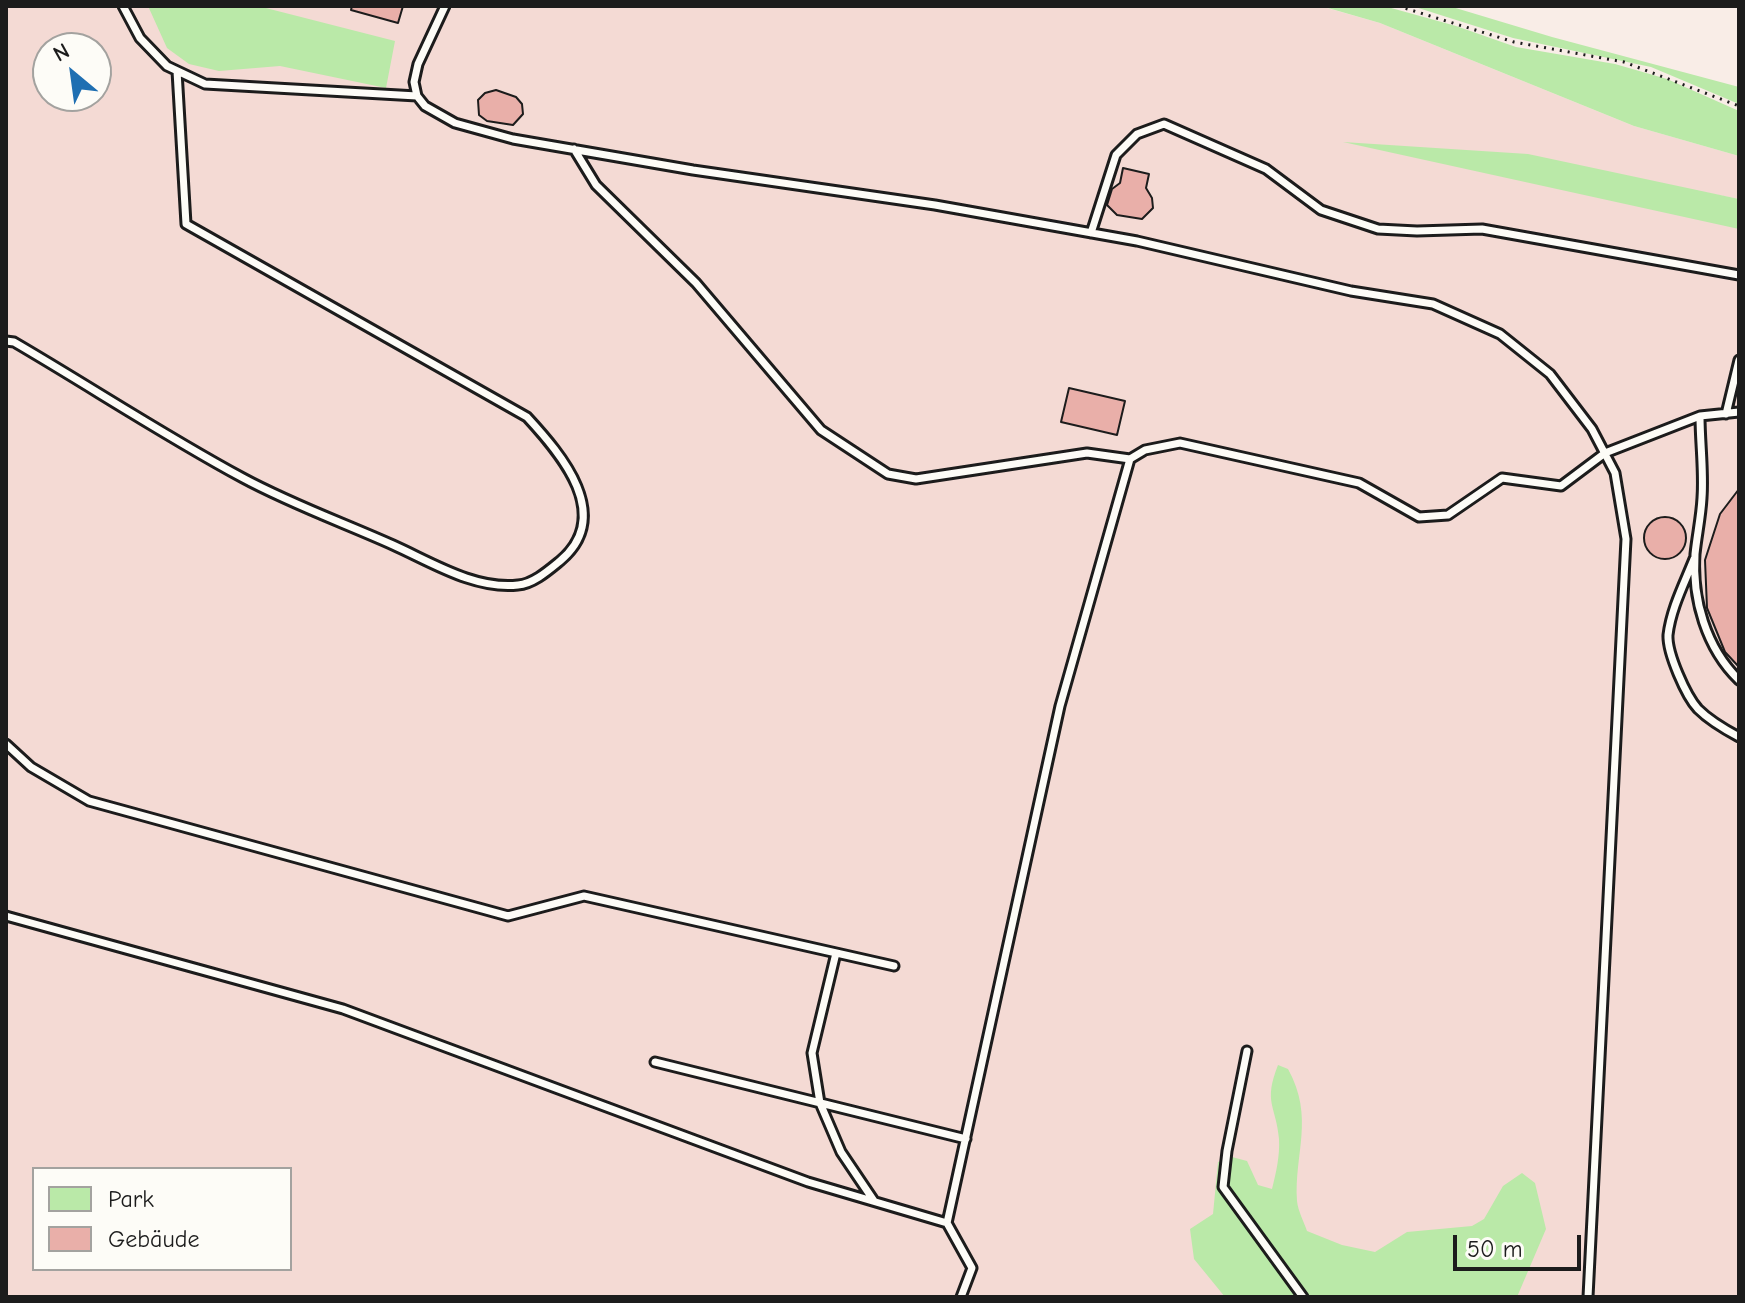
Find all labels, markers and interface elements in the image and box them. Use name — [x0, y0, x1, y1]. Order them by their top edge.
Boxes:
north arrow — [32, 32, 112, 112]
text: N — [49, 38, 74, 68]
legend — [32, 1167, 292, 1271]
text: Park — [108, 1185, 154, 1213]
scale bar — [1457, 1219, 1585, 1269]
text: Gebäude — [108, 1225, 199, 1253]
text: 50 m — [1467, 1235, 1523, 1263]

